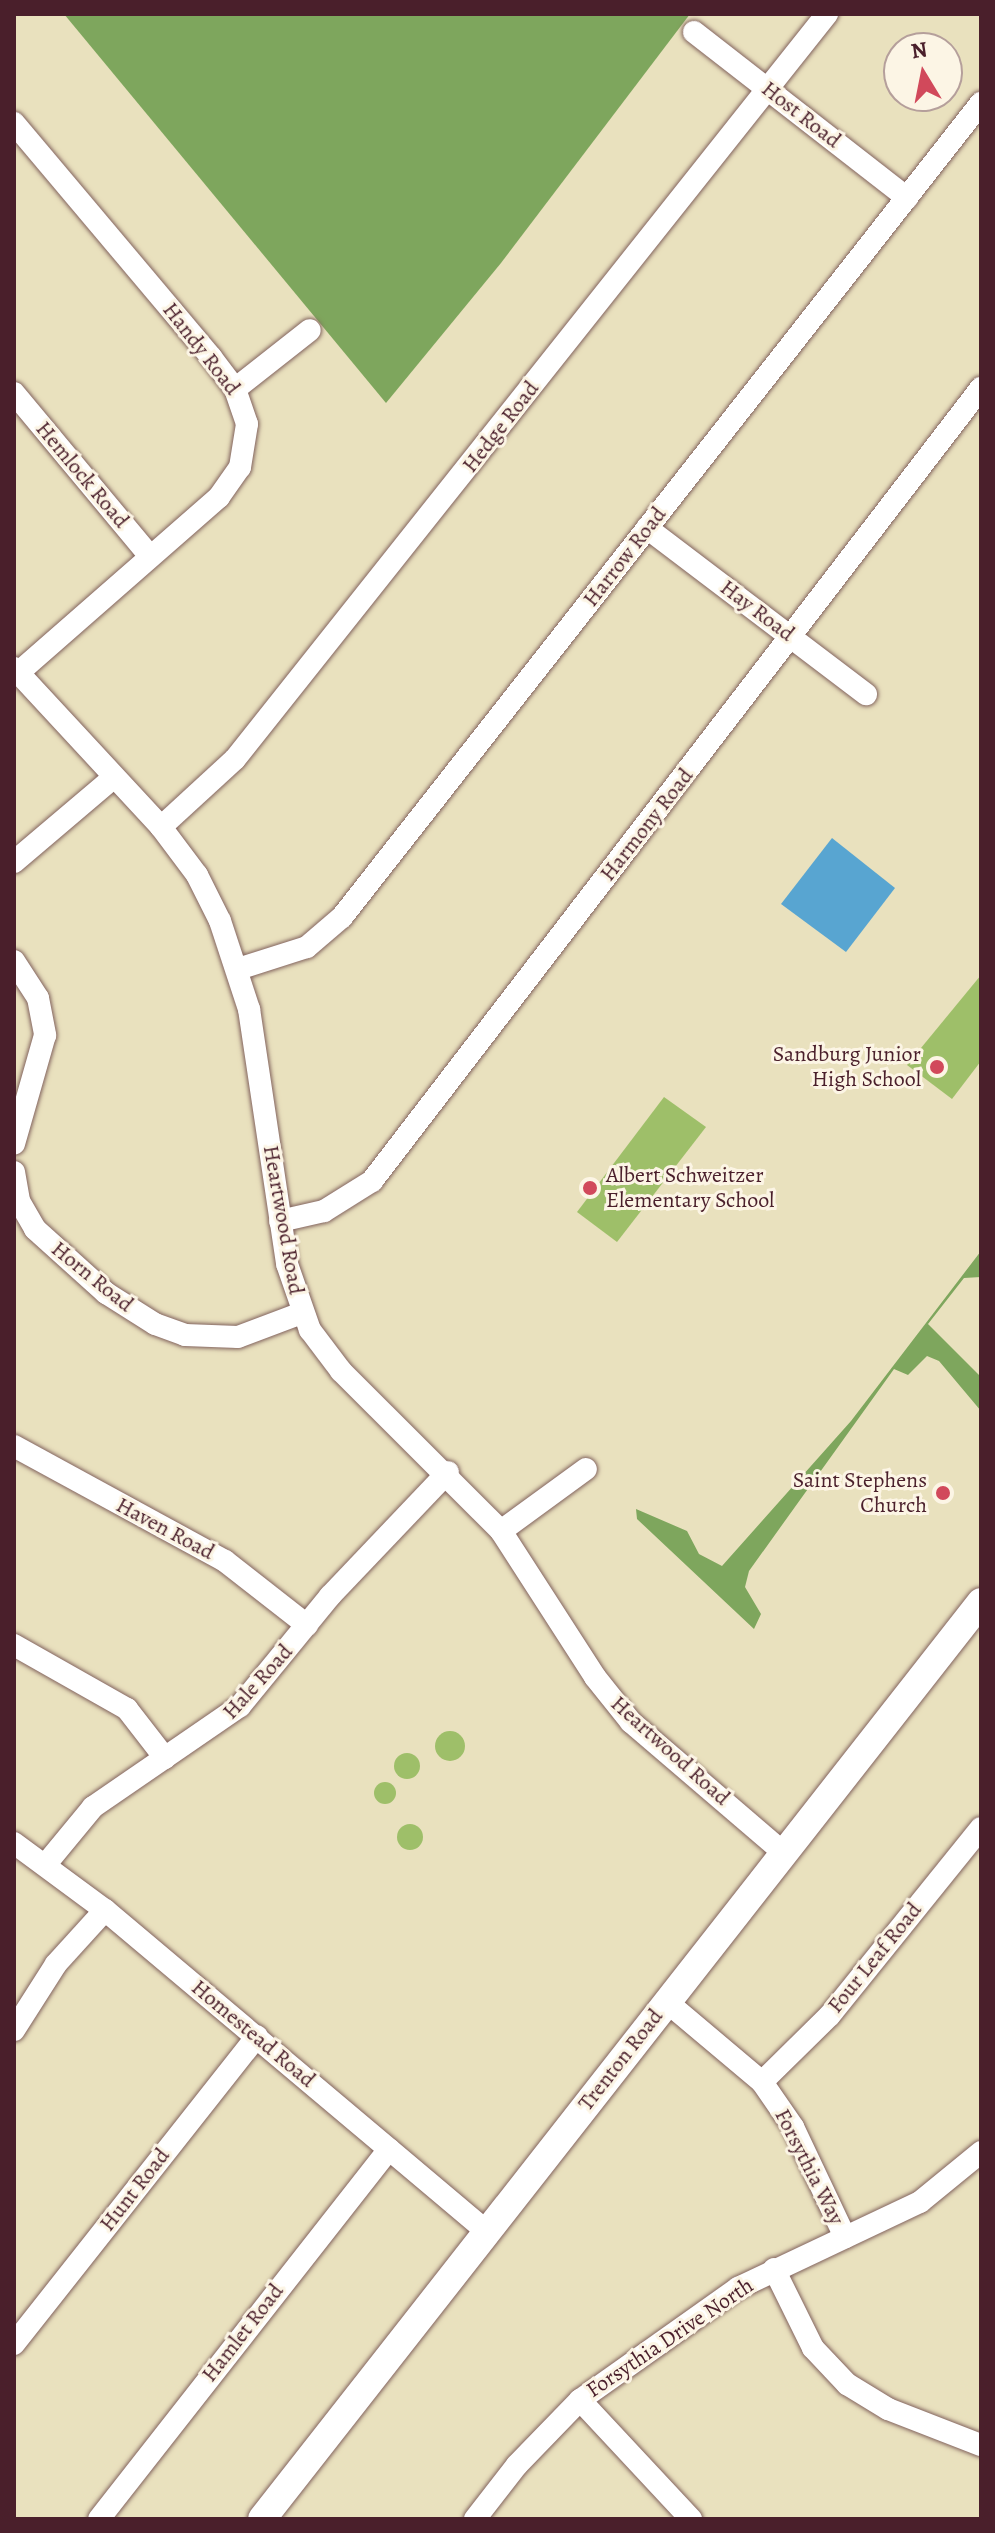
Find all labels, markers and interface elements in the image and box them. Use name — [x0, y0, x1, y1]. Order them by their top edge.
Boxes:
north arrow — [883, 32, 963, 112]
text: N — [909, 34, 930, 66]
street label: Host Road — [756, 76, 846, 154]
street label: Handy Road — [157, 297, 245, 401]
street label: Hedge Road — [457, 376, 545, 478]
street label: Hemlock Road — [30, 416, 134, 534]
street label: Harrow Road — [578, 502, 672, 612]
street label: Hay Road — [715, 575, 799, 647]
street label: Harmony Road — [595, 763, 699, 887]
place label: Sandburg Junior High School — [773, 1041, 921, 1092]
marker: Sandburg Junior High School — [928, 1058, 946, 1076]
street label: Heartwood Road — [257, 1143, 309, 1297]
place label: Albert Schweitzer Elementary School — [606, 1162, 774, 1214]
marker: Albert Schweitzer Elementary School — [581, 1179, 599, 1197]
street label: Horn Road — [46, 1236, 138, 1318]
place label: Saint Stephens Church — [793, 1467, 927, 1518]
marker: Saint Stephens Church — [934, 1484, 952, 1502]
street label: Haven Road — [111, 1492, 219, 1566]
street label: Hale Road — [217, 1639, 299, 1725]
street label: Heartwood Road — [605, 1691, 735, 1811]
street label: Four Leaf Road — [822, 1897, 928, 2019]
street label: Homestead Road — [186, 1975, 320, 2093]
street label: Trenton Road — [573, 2004, 669, 2116]
street label: Forsythia Way — [769, 2105, 849, 2229]
street label: Hunt Road — [94, 2143, 176, 2237]
street label: Forsythia Drive North — [582, 2272, 758, 2404]
street label: Hamlet Road — [196, 2279, 290, 2387]

